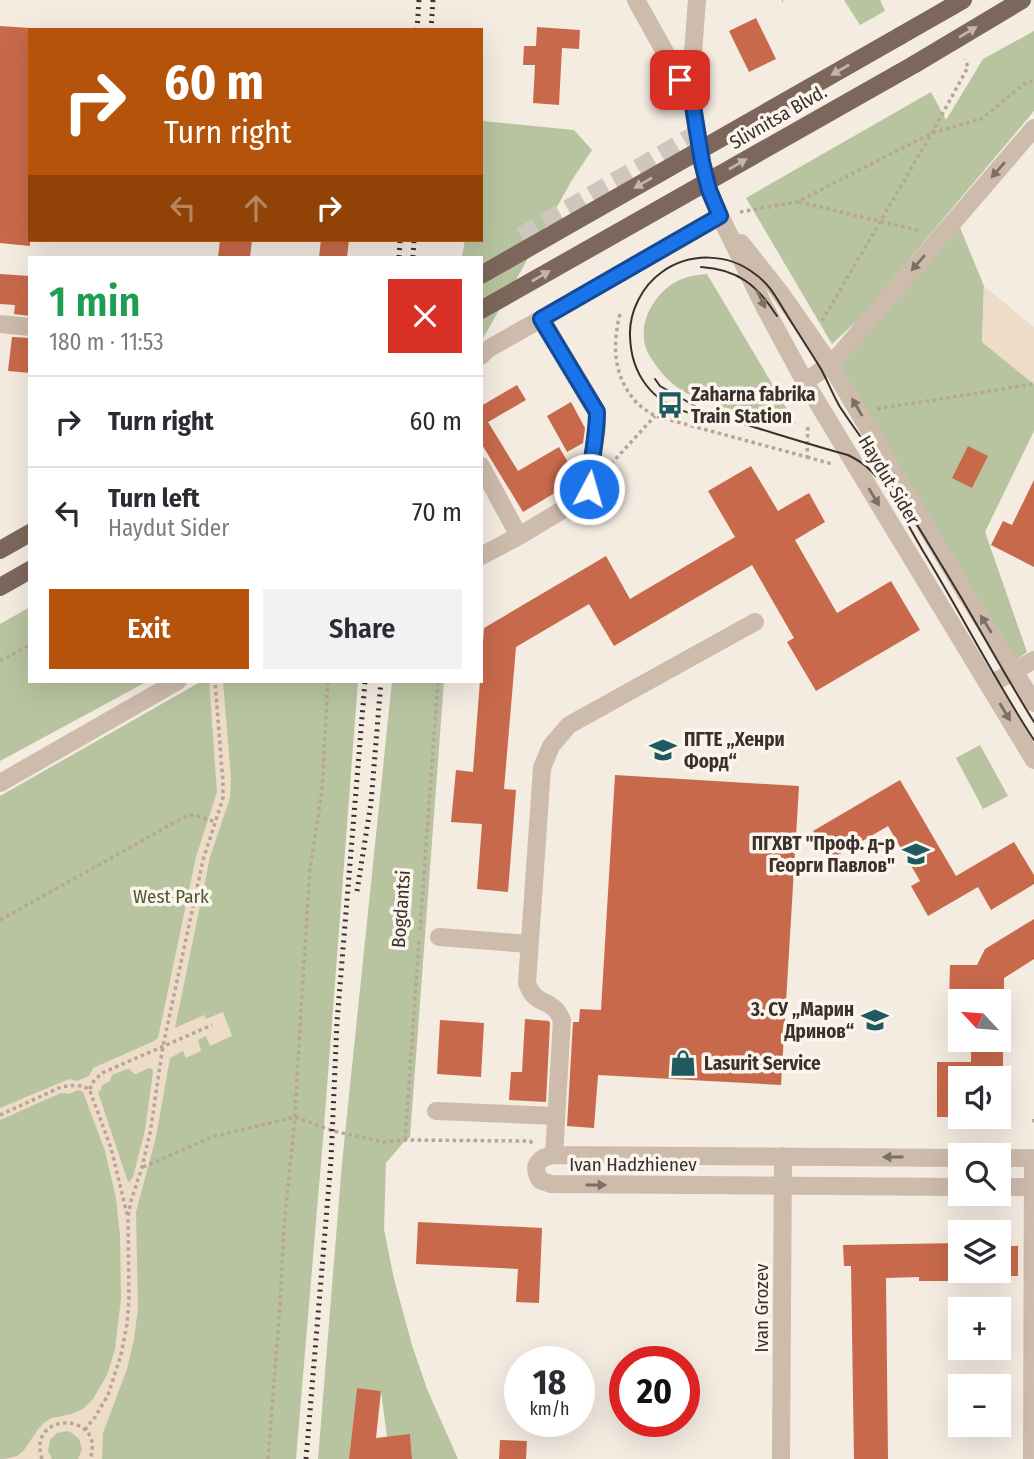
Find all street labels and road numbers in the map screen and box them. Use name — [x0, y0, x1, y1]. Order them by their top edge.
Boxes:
street label: Slivnitsa Blvd. — [725, 80, 831, 154]
street label: Haydut Sider — [853, 431, 925, 529]
street label: Bogdantsi — [387, 869, 415, 949]
street label: Ivan Hadzhienev — [569, 1153, 697, 1176]
street label: Ivan Grozev — [750, 1263, 773, 1352]

